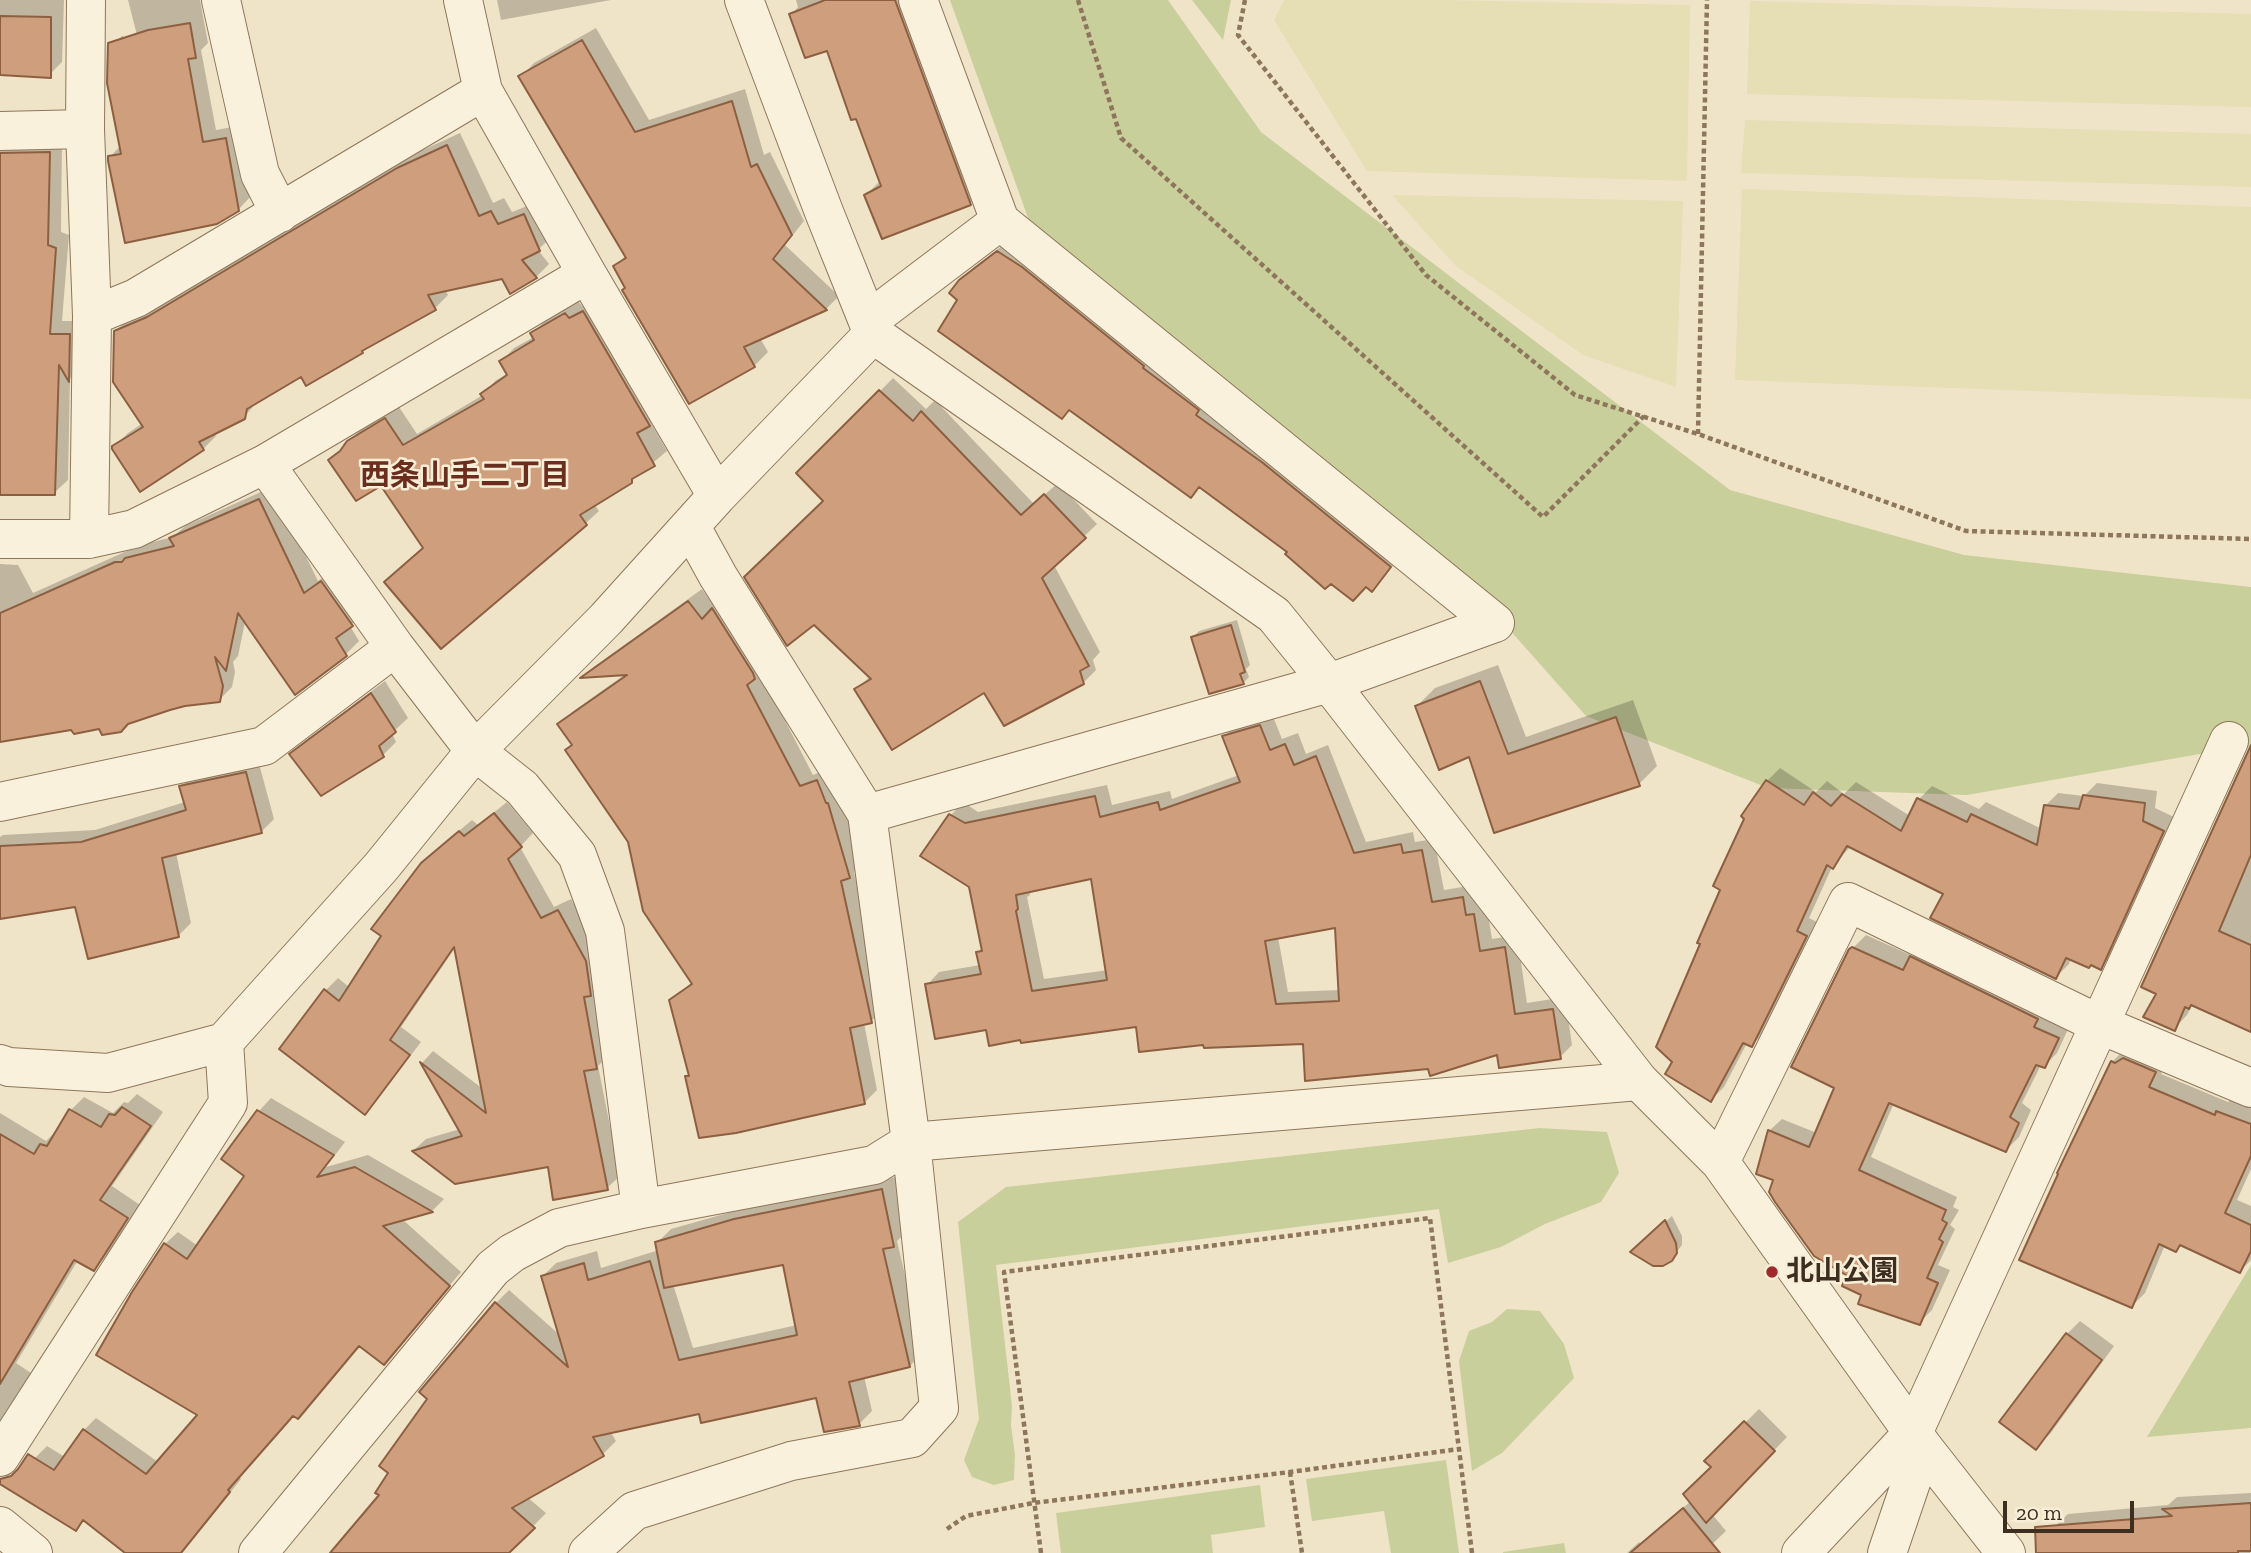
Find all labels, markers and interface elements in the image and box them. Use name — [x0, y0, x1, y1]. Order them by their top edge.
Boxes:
district label: 西条山手二丁目 — [360, 458, 570, 494]
place label: 北山公園 — [1786, 1255, 1898, 1289]
marker: 北山公園 — [1764, 1264, 1780, 1280]
scale bar — [2006, 1486, 2137, 1530]
text: 20 m — [2016, 1500, 2062, 1525]

